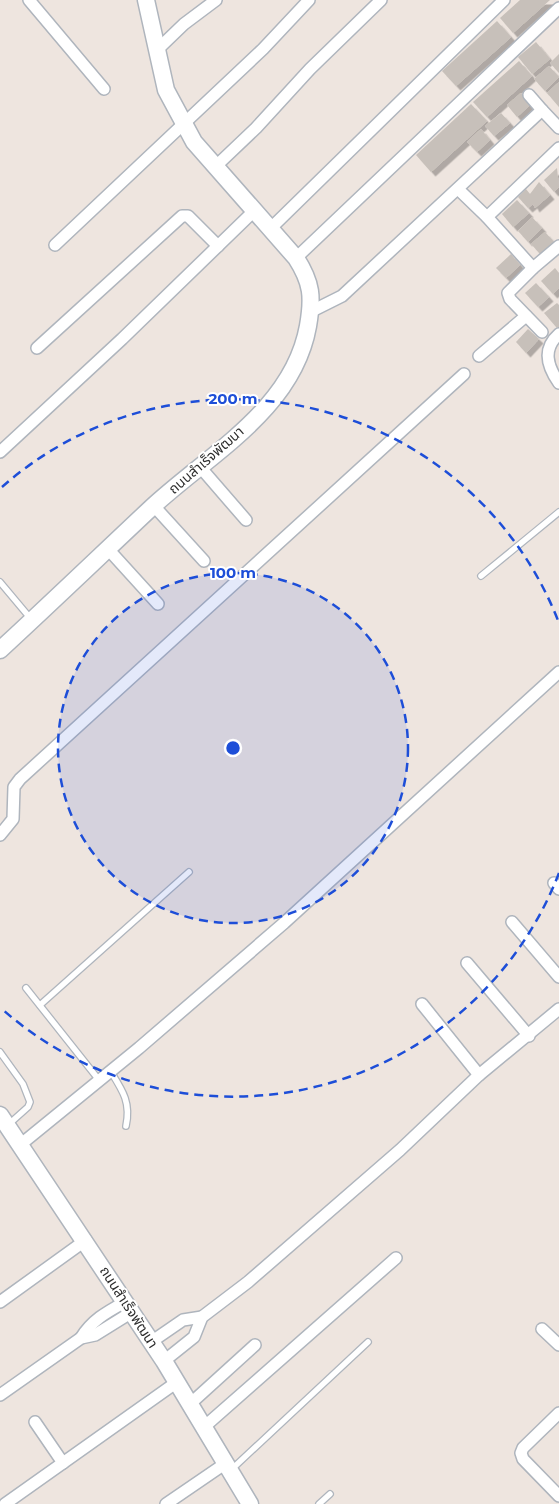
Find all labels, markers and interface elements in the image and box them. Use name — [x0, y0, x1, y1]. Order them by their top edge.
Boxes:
text: 200 m — [208, 389, 258, 408]
street label: ถนนสำเร็จพัฒนา — [165, 422, 247, 498]
text: 100 m — [210, 563, 256, 582]
centre of rings — [224, 739, 242, 757]
street label: ถนนสำเร็จพัฒนา — [96, 1263, 162, 1351]

